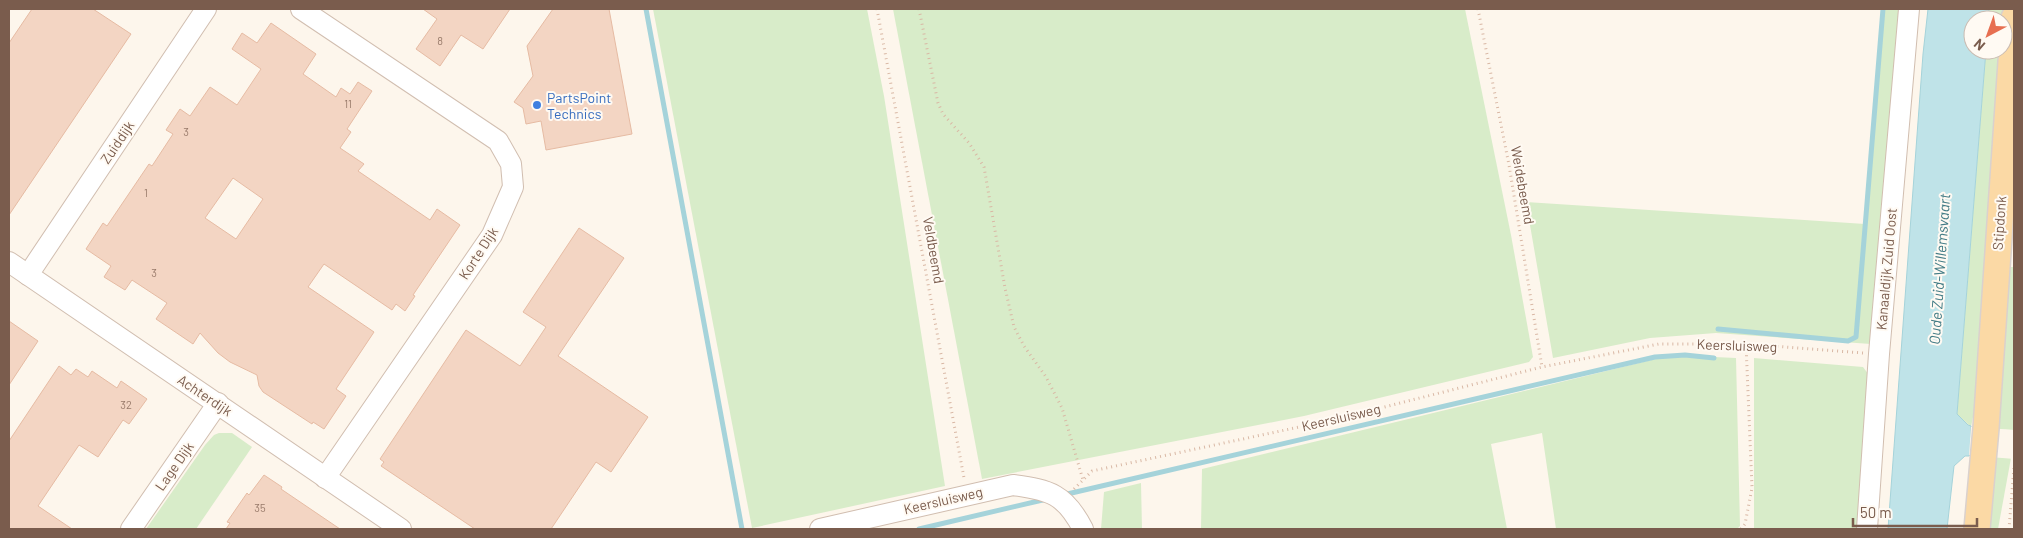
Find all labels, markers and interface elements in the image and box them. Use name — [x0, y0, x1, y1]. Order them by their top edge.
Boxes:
north arrow — [1963, 10, 2013, 60]
house number: 8 — [437, 34, 443, 47]
text: N — [1970, 36, 1988, 55]
place label: PartsPoint Technics — [547, 89, 611, 122]
house number: 11 — [344, 97, 352, 110]
marker: PartsPoint Technics — [531, 99, 543, 111]
street label: Zuiddijk — [97, 117, 137, 167]
house number: 3 — [183, 125, 189, 138]
street label: Weidebeemd — [1508, 144, 1538, 226]
house number: 1 — [144, 186, 148, 199]
water label: Oude Zuid-Willemsvaart — [1925, 192, 1953, 345]
street label: Stipdonk — [1989, 195, 2009, 251]
street label: Kanaaldijk Zuid Oost — [1872, 207, 1900, 331]
street label: Veldbeemd — [920, 215, 948, 285]
street label: Korte Dijk — [455, 224, 501, 282]
house number: 3 — [151, 266, 157, 279]
street label: Keersluisweg — [1696, 335, 1778, 355]
street label: Achterdijk — [174, 371, 236, 419]
house number: 32 — [120, 398, 132, 411]
street label: Keersluisweg — [1300, 400, 1382, 434]
street label: Lage Dijk — [151, 438, 197, 494]
street label: Keersluisweg — [902, 483, 984, 517]
scale bar — [1853, 496, 1977, 528]
house number: 35 — [254, 501, 266, 514]
text: 50 m — [1860, 503, 1892, 521]

